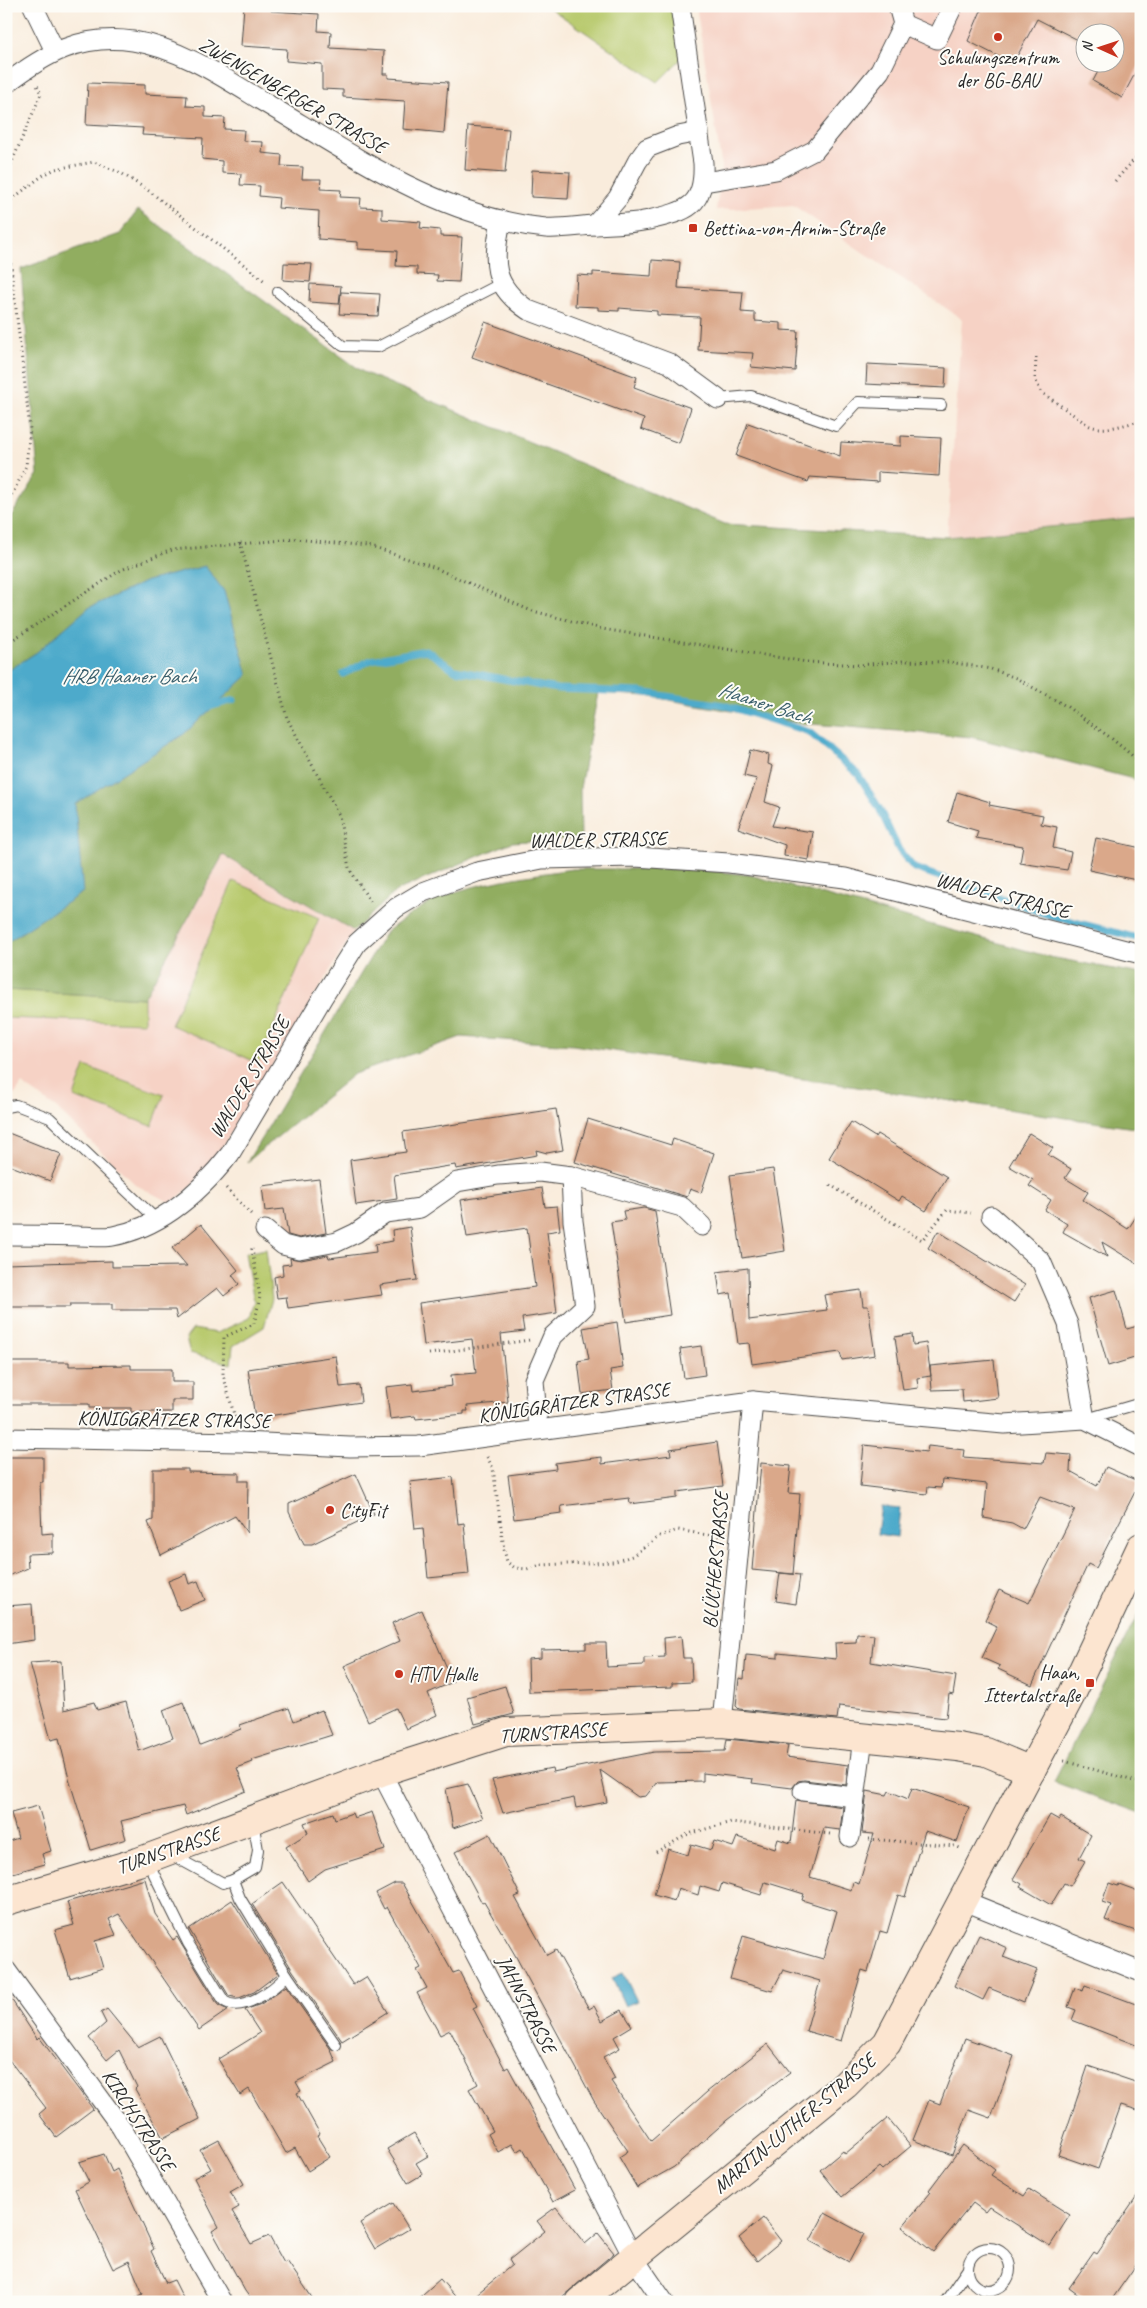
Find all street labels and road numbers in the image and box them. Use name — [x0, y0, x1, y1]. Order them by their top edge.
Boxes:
street label: ZWENGENBERGER STRASSE — [194, 31, 394, 161]
street label: WALDER STRASSE — [529, 826, 669, 853]
street label: WALDER STRASSE — [933, 867, 1075, 925]
street label: WALDER STRASSE — [203, 1010, 297, 1142]
street label: KÖNIGGRÄTZER STRASSE — [477, 1376, 674, 1428]
street label: KÖNIGGRÄTZER STRASSE — [77, 1405, 274, 1434]
street label: BLÜCHERSTRASSE — [697, 1487, 734, 1630]
street label: TURNSTRASSE — [498, 1716, 611, 1749]
street label: TURNSTRASSE — [113, 1820, 226, 1880]
street label: JAHNSTRASSE — [491, 1950, 563, 2060]
street label: MARTIN-LUTHER-STRASSE — [708, 2046, 883, 2199]
street label: KIRCHSTRASSE — [96, 2065, 182, 2178]

